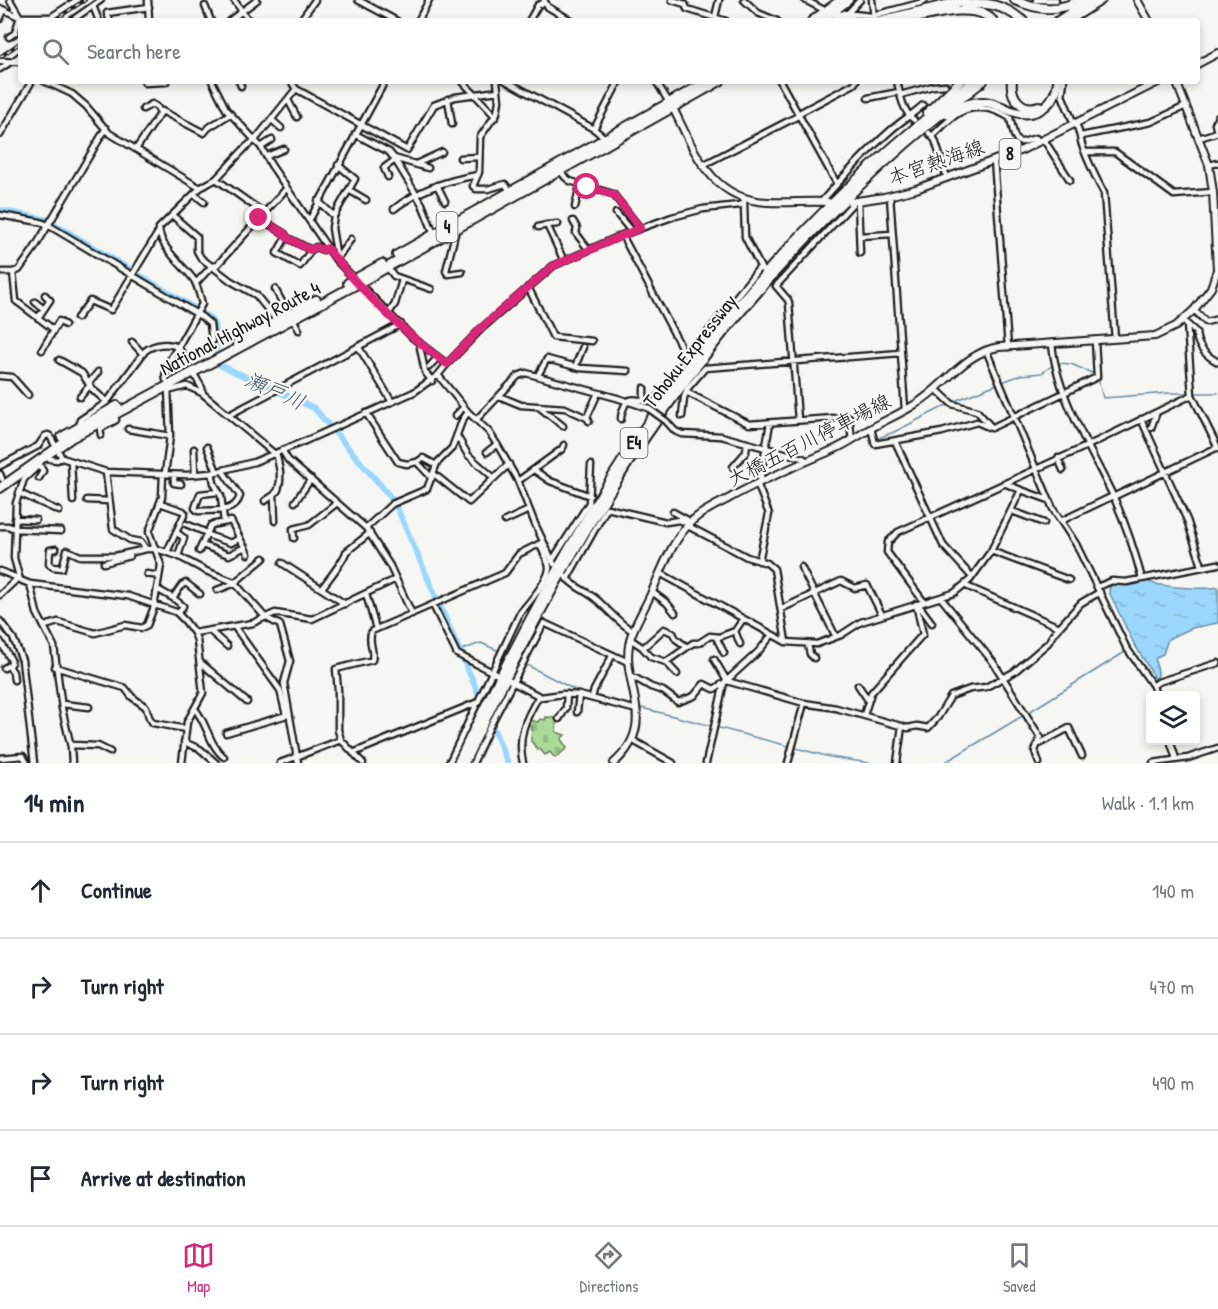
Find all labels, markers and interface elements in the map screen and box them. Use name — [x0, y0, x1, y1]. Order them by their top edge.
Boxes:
search box — [18, 18, 1200, 84]
icon: search — [39, 35, 72, 68]
text: Search here — [87, 36, 181, 66]
street label: 本宮熱海線 — [884, 132, 988, 191]
road number: 8 — [1000, 139, 1020, 169]
route start — [573, 173, 599, 199]
route end — [245, 204, 271, 230]
road number: 4 — [436, 212, 458, 242]
street label: National Highway Route 4 — [155, 274, 325, 381]
street label: Tohoku Expressway — [637, 288, 743, 413]
water label: 瀬戸川 — [241, 364, 310, 417]
street label: 大橋五百川停車場線 — [722, 387, 895, 492]
road number: E4 — [620, 428, 648, 458]
map controls — [1146, 691, 1200, 745]
button: layers — [1146, 691, 1200, 745]
text: 14 min — [24, 785, 84, 820]
text: Walk · 1.1 km — [1102, 789, 1194, 816]
icon: ahead — [24, 874, 57, 907]
text: Continue — [81, 875, 152, 905]
text: 140 m — [1152, 877, 1194, 904]
icon: right — [24, 970, 57, 1003]
text: Turn right — [81, 971, 164, 1001]
text: 470 m — [1149, 973, 1194, 1000]
icon: right — [24, 1066, 57, 1099]
text: Turn right — [81, 1067, 164, 1097]
text: 490 m — [1152, 1069, 1194, 1096]
icon: arrive — [24, 1162, 57, 1195]
text: Arrive at destination — [81, 1163, 246, 1193]
tab: Map — [182, 1239, 215, 1297]
tab: Directions — [580, 1239, 638, 1297]
tab: Saved — [1003, 1239, 1036, 1297]

